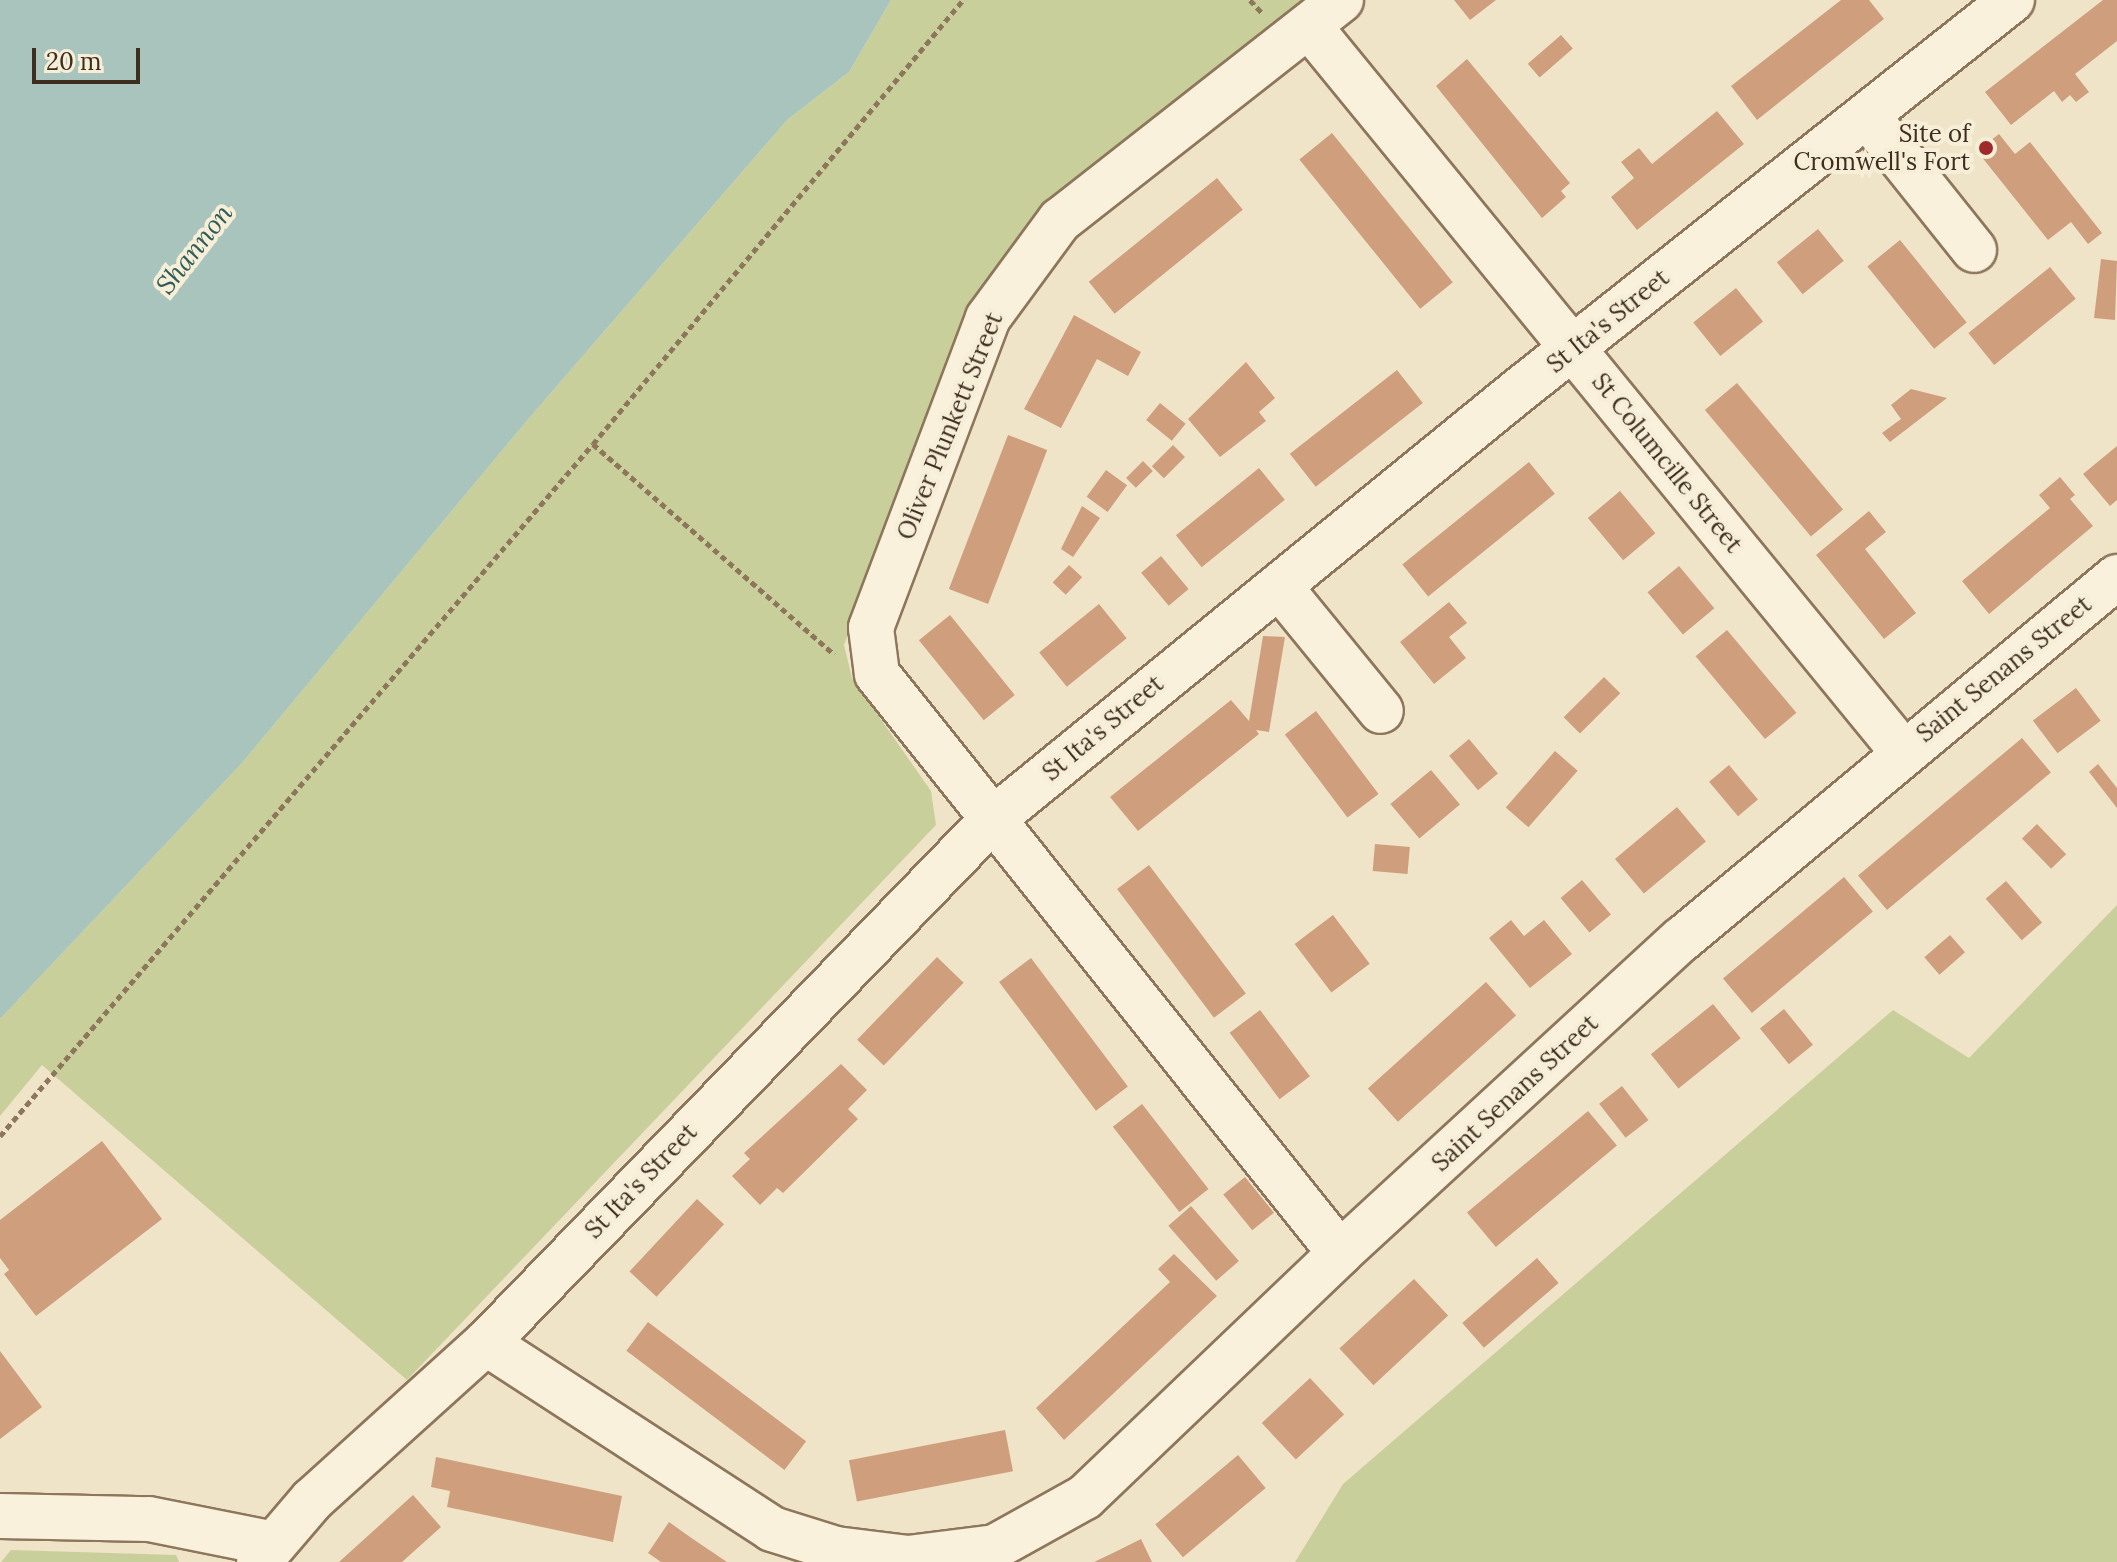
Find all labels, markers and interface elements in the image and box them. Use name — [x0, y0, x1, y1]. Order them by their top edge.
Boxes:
scale bar — [36, 32, 144, 82]
text: 20 m — [46, 46, 102, 77]
place label: Site of Cromwell's Fort — [1794, 120, 1970, 176]
marker: Site of Cromwell's Fort — [1977, 139, 1995, 157]
water label: Shannon — [149, 198, 239, 300]
street label: St Ita's Street — [1541, 263, 1675, 379]
street label: Oliver Plunkett Street — [891, 308, 1009, 544]
street label: St Columcille Street — [1586, 368, 1748, 558]
street label: Saint Senans Street — [1911, 590, 2097, 748]
street label: St Ita's Street — [1037, 669, 1169, 787]
street label: Saint Senans Street — [1426, 1009, 1604, 1177]
street label: St Ita's Street — [579, 1118, 703, 1244]

